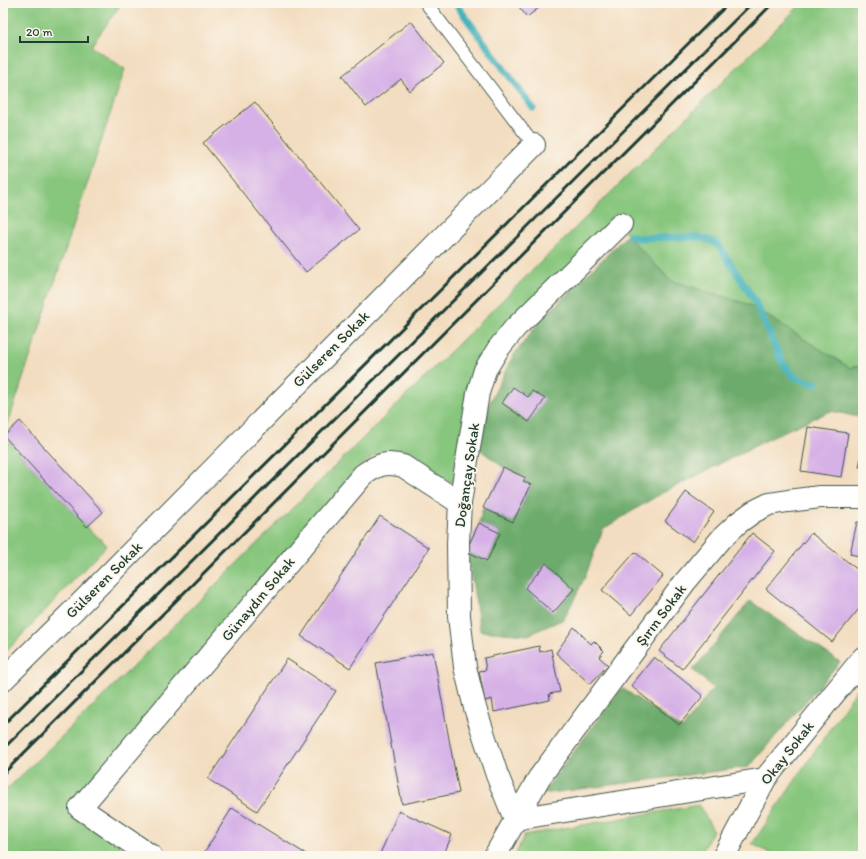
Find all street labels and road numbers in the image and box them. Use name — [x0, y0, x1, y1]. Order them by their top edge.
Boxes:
street label: Gülseren Sokak — [289, 307, 373, 391]
street label: Doğançay Sokak — [451, 421, 483, 528]
street label: Gülseren Sokak — [62, 538, 146, 622]
street label: Günaydın Sokak — [217, 553, 299, 645]
street label: Şırın Sokak — [632, 580, 690, 650]
street label: Okay Sokak — [756, 717, 818, 789]

